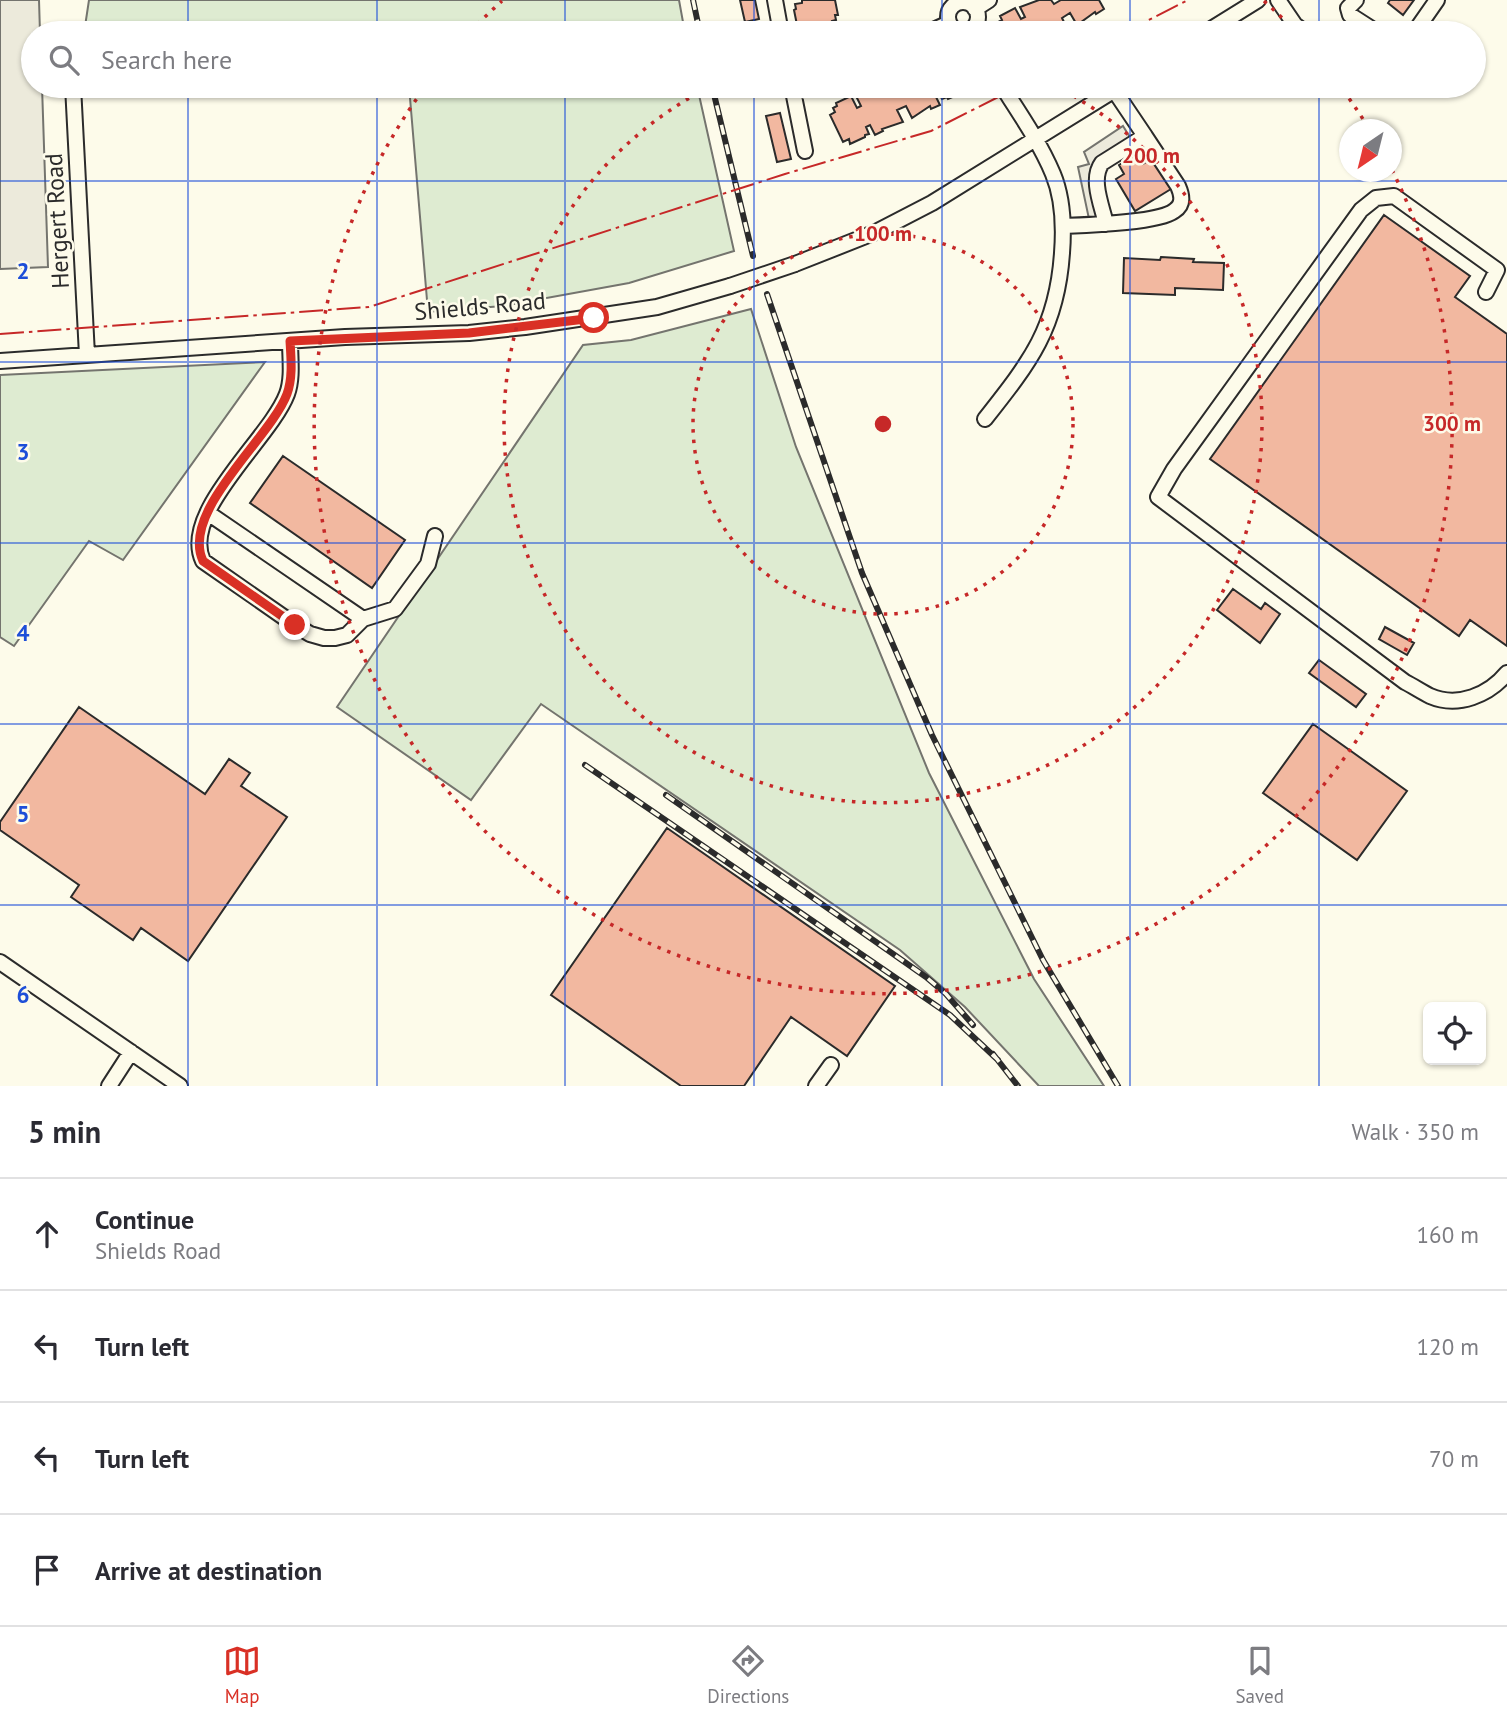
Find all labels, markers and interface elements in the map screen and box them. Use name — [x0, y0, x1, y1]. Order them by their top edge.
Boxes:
search box — [21, 21, 1486, 98]
icon: search — [45, 41, 83, 79]
text: Search here — [101, 43, 232, 76]
north arrow — [1339, 119, 1402, 182]
text: 200 m — [1122, 142, 1180, 169]
street label: Hergert Road — [38, 152, 76, 290]
text: 100 m — [854, 220, 912, 247]
text: 2 — [16, 256, 30, 285]
street label: Shields Road — [413, 285, 547, 327]
route start — [578, 302, 609, 333]
text: 300 m — [1423, 410, 1481, 437]
centre of rings — [871, 412, 895, 436]
text: 3 — [16, 437, 30, 466]
route end — [279, 609, 310, 640]
text: 4 — [16, 618, 30, 647]
text: 5 — [16, 799, 30, 828]
text: 6 — [16, 980, 30, 1009]
map controls — [1423, 1002, 1486, 1065]
button: locate — [1423, 1002, 1486, 1065]
text: 5 min — [28, 1112, 101, 1151]
text: Walk · 350 m — [1352, 1117, 1479, 1146]
text: Continue — [95, 1203, 194, 1236]
icon: ahead — [28, 1215, 66, 1253]
text: 160 m — [1417, 1220, 1479, 1249]
text: Shields Road — [95, 1236, 221, 1265]
icon: left — [28, 1327, 66, 1365]
text: Turn left — [95, 1330, 189, 1363]
text: 120 m — [1417, 1332, 1479, 1361]
icon: left — [28, 1439, 66, 1477]
text: Turn left — [95, 1442, 189, 1475]
text: 70 m — [1429, 1444, 1479, 1473]
icon: arrive — [28, 1551, 66, 1589]
text: Arrive at destination — [95, 1554, 322, 1587]
tab: Map — [223, 1642, 261, 1708]
tab: Directions — [707, 1642, 789, 1708]
tab: Saved — [1236, 1642, 1284, 1708]

